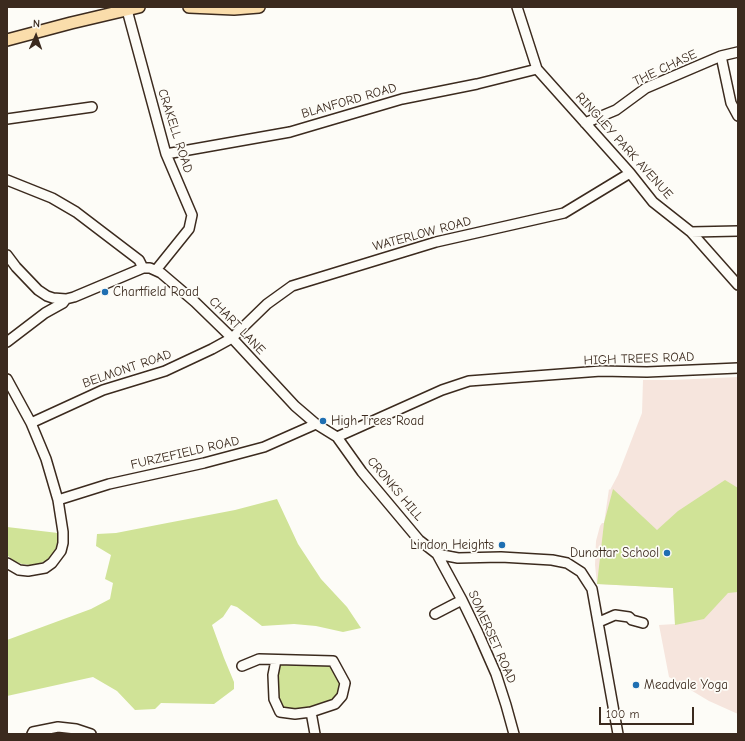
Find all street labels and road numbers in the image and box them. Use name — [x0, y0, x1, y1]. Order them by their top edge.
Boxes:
street label: THE CHASE — [631, 46, 699, 90]
street label: BLANFORD ROAD — [300, 80, 398, 122]
street label: CRAKELL ROAD — [154, 87, 196, 175]
street label: RINGLEY PARK AVENUE — [572, 90, 676, 202]
street label: WATERLOW ROAD — [371, 213, 473, 255]
street label: CHART LANE — [206, 294, 268, 358]
street label: BELMONT ROAD — [80, 346, 174, 392]
street label: HIGH TREES ROAD — [583, 349, 695, 369]
street label: FURZEFIELD ROAD — [129, 433, 241, 473]
street label: CRONKS HILL — [364, 454, 426, 524]
street label: SOMERSET ROAD — [465, 588, 519, 686]

